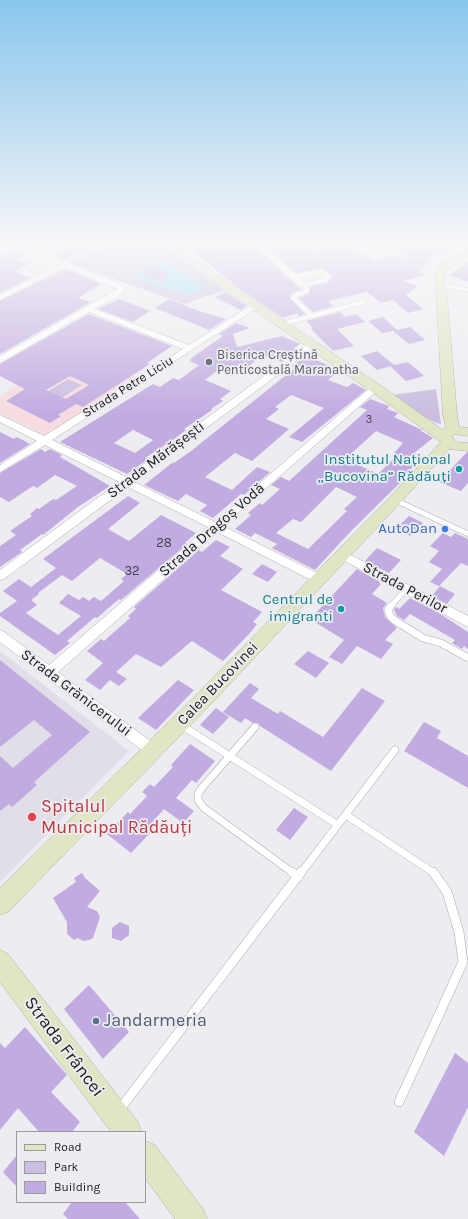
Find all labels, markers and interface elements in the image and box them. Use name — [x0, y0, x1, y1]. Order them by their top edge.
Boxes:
place label: Biserica Creștină Penticostală Maranatha — [217, 347, 359, 378]
street label: Strada Petre Liciu — [80, 353, 176, 421]
marker: Biserica Creștină Penticostală Maranatha — [204, 357, 214, 367]
house number: 3 — [366, 413, 372, 427]
street label: Strada Mărășești — [104, 418, 208, 502]
place label: Institutul Național „Bucovina” Rădăuți — [318, 451, 451, 486]
marker: Institutul Național „Bucovina” Rădăuți — [454, 464, 464, 474]
street label: Strada Dragoș Vodă — [155, 479, 269, 581]
place label: AutoDan — [378, 520, 437, 538]
marker: AutoDan — [440, 524, 450, 534]
house number: 28 — [156, 535, 172, 551]
street label: Strada Perilor — [360, 558, 450, 618]
house number: 32 — [124, 563, 140, 579]
place label: Centrul de imigranti — [263, 591, 333, 626]
marker: Centrul de imigranti — [336, 604, 346, 614]
street label: Calea Bucovinei — [174, 639, 262, 729]
street label: Strada Grănicerului — [17, 646, 135, 740]
place label: Spitalul Municipal Rădăuți — [41, 796, 192, 838]
marker: Spitalul Municipal Rădăuți — [26, 811, 38, 823]
street label: Strada Frâncei — [19, 993, 109, 1101]
place label: Jandarmeria — [104, 1010, 207, 1032]
marker: Jandarmeria — [91, 1016, 101, 1026]
legend — [16, 1131, 146, 1203]
text: Road — [54, 1140, 82, 1154]
text: Park — [54, 1160, 78, 1174]
text: Building — [54, 1180, 100, 1194]

